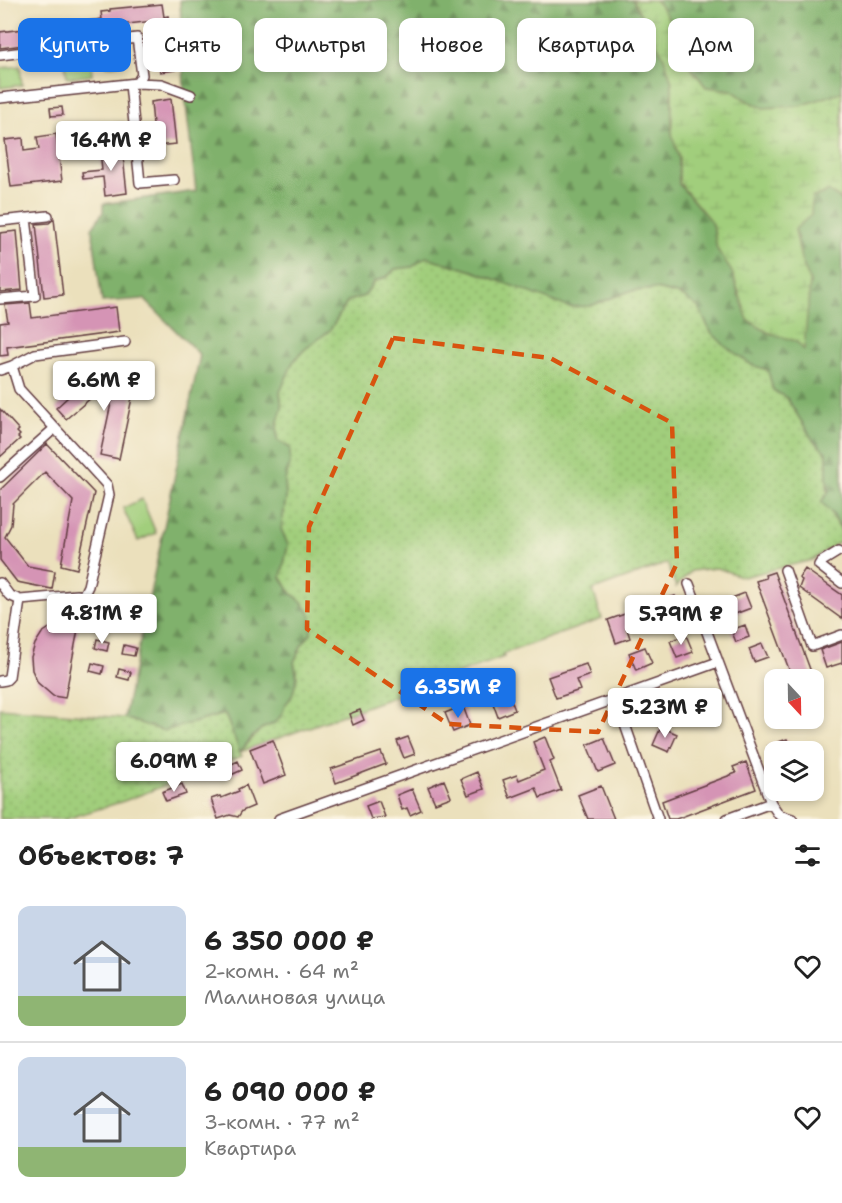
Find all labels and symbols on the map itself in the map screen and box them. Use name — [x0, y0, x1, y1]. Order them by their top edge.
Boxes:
pin: 16.4M ₽ — [56, 121, 166, 172]
pin: 6.6M ₽ — [55, 361, 153, 412]
pin: 4.81M ₽ — [47, 594, 157, 645]
pin: 5.79M ₽ — [626, 595, 736, 646]
pin: 6.35M ₽ — [403, 668, 513, 719]
north arrow — [764, 669, 824, 729]
pin: 5.23M ₽ — [610, 688, 720, 739]
pin: 6.09M ₽ — [119, 742, 229, 793]

